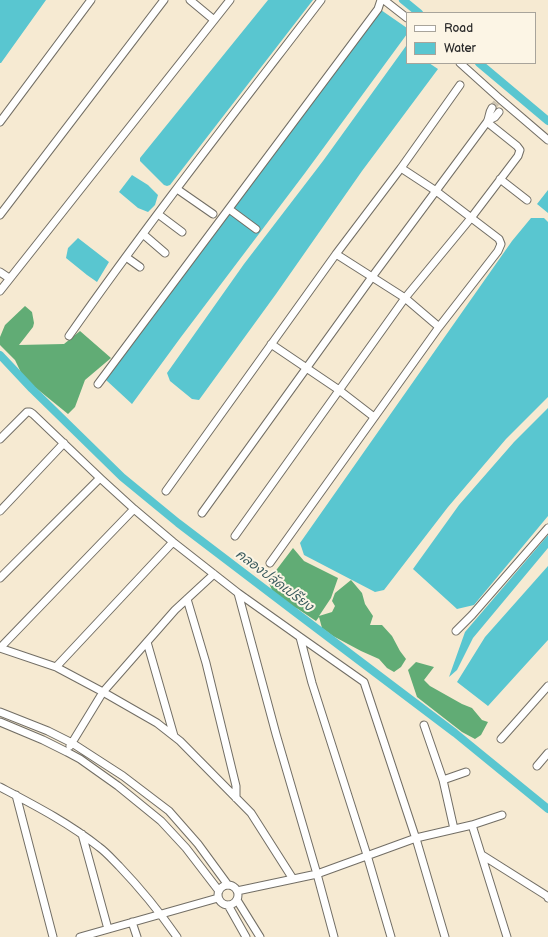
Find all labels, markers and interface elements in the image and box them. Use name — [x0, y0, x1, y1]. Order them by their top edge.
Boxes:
legend — [406, 12, 536, 64]
text: Road — [444, 21, 473, 36]
text: Water — [444, 41, 476, 56]
water label: คลองปลัดเปรียง — [232, 547, 316, 615]

